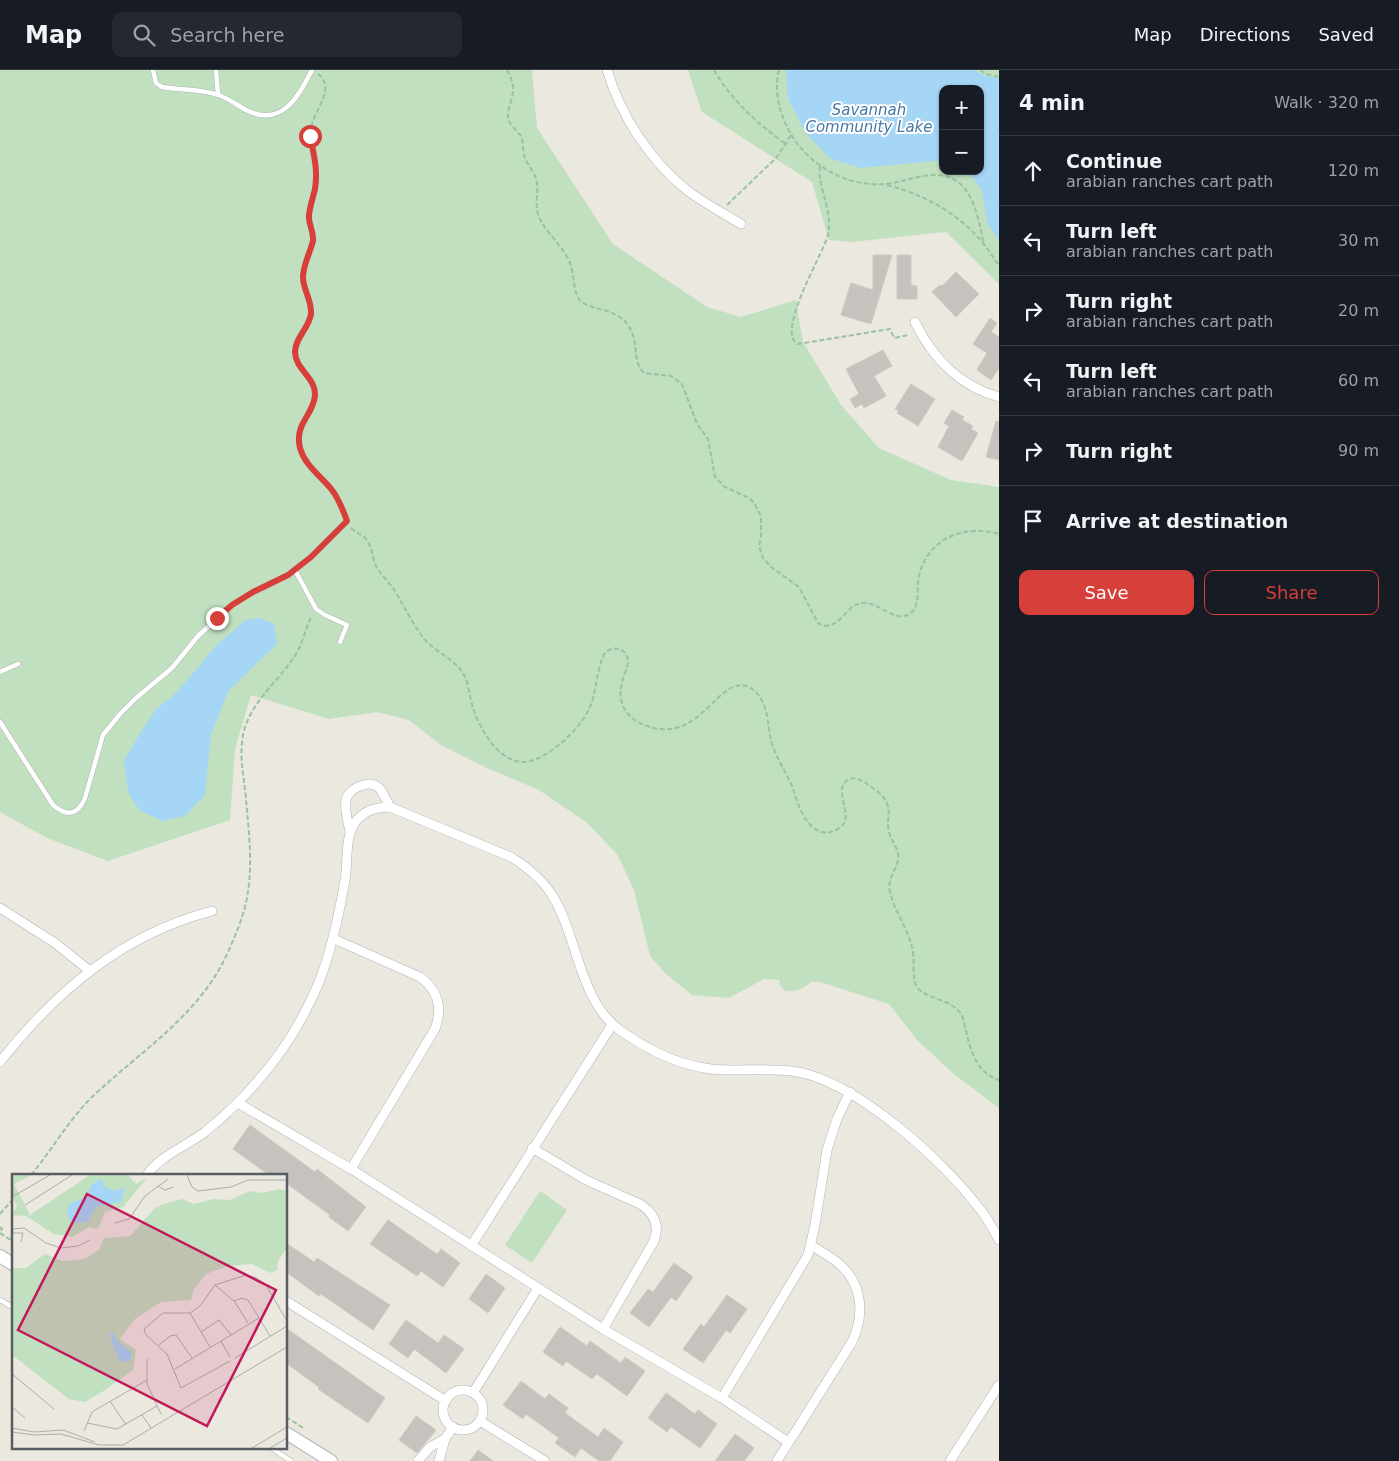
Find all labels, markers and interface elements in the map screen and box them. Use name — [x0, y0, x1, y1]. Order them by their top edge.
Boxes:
search box — [112, 12, 462, 57]
text: Map — [25, 21, 82, 49]
icon: search — [130, 21, 158, 49]
text: Search here — [170, 24, 284, 46]
text: Map — [1134, 24, 1172, 45]
text: Directions — [1200, 24, 1290, 45]
text: Saved — [1318, 24, 1374, 45]
map controls — [939, 85, 984, 175]
button: + — [939, 85, 984, 130]
text: 4 min — [1019, 91, 1085, 115]
text: Walk · 320 m — [1274, 93, 1379, 112]
water label: Savannah Community Lake — [805, 101, 933, 136]
route start — [299, 125, 322, 148]
button: − — [939, 130, 984, 175]
text: Continue — [1066, 150, 1162, 172]
icon: ahead — [1019, 157, 1047, 185]
text: 120 m — [1328, 161, 1379, 180]
text: arabian ranches cart path — [1066, 172, 1273, 191]
text: Turn left — [1066, 220, 1157, 242]
icon: left — [1019, 227, 1047, 255]
text: 30 m — [1338, 231, 1379, 250]
text: arabian ranches cart path — [1066, 242, 1273, 261]
text: Turn right — [1066, 290, 1172, 312]
icon: right — [1019, 297, 1047, 325]
text: 20 m — [1338, 301, 1379, 320]
text: arabian ranches cart path — [1066, 312, 1273, 331]
text: Turn left — [1066, 360, 1157, 382]
icon: left — [1019, 367, 1047, 395]
text: 60 m — [1338, 371, 1379, 390]
text: arabian ranches cart path — [1066, 382, 1273, 401]
icon: right — [1019, 437, 1047, 465]
text: Turn right — [1066, 440, 1172, 462]
text: 90 m — [1338, 441, 1379, 460]
icon: arrive — [1019, 507, 1047, 535]
text: Arrive at destination — [1066, 510, 1288, 532]
button: Save — [1019, 570, 1194, 615]
button: Share — [1204, 570, 1379, 615]
route end — [206, 607, 229, 630]
inset map — [12, 1174, 288, 1448]

